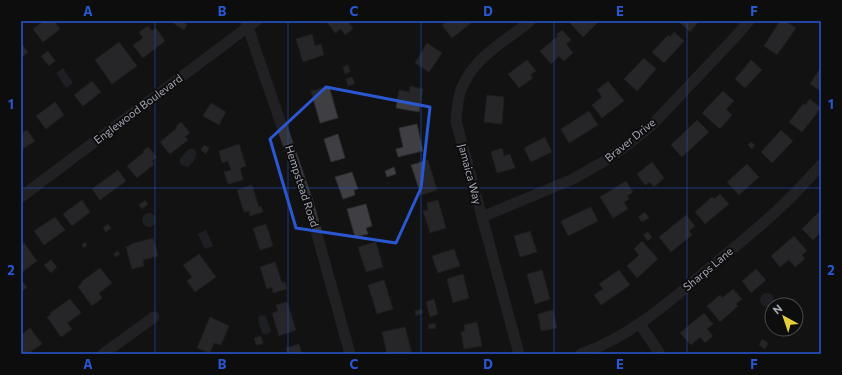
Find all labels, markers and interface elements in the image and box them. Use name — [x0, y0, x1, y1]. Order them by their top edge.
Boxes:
text: A — [83, 3, 93, 19]
text: B — [218, 3, 227, 19]
text: C — [350, 3, 359, 19]
text: D — [483, 3, 493, 19]
text: E — [616, 3, 624, 19]
text: F — [750, 3, 758, 19]
street label: Englewood Boulevard — [91, 71, 185, 146]
text: 1 — [8, 96, 14, 112]
text: 1 — [828, 96, 834, 112]
street label: Braver Drive — [602, 115, 658, 164]
street label: Jamaica Way — [455, 142, 485, 206]
street label: Hempstead Road — [283, 143, 322, 228]
street label: Sharps Lane — [680, 244, 735, 293]
text: 2 — [7, 262, 15, 278]
text: 2 — [827, 262, 835, 278]
north arrow — [764, 297, 804, 337]
text: N — [770, 301, 785, 317]
text: A — [83, 356, 93, 372]
text: B — [218, 356, 227, 372]
text: C — [350, 356, 359, 372]
text: D — [483, 356, 493, 372]
text: E — [616, 356, 624, 372]
text: F — [750, 356, 758, 372]

